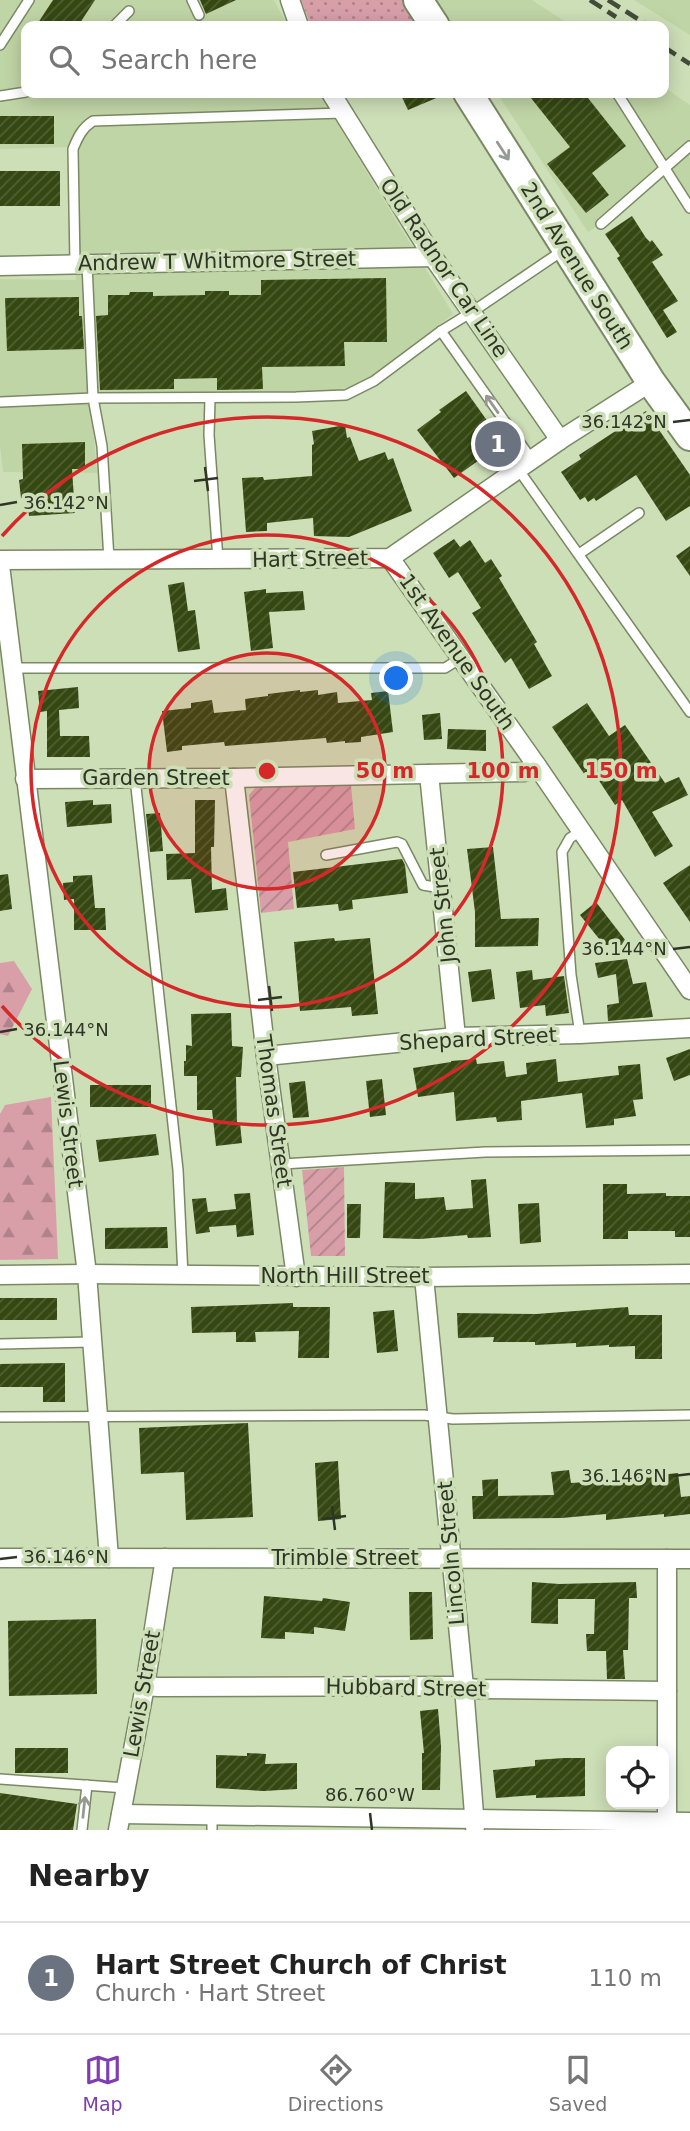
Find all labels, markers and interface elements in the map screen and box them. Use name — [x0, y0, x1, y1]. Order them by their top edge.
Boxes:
search box — [21, 21, 669, 98]
icon: search — [45, 41, 83, 79]
text: Search here — [101, 45, 257, 75]
one-way arrow — [497, 140, 511, 160]
street label: Old Radnor Car Line — [375, 174, 513, 362]
street label: 2nd Avenue South — [516, 178, 638, 354]
street label: Andrew T Whitmore Street — [78, 247, 356, 275]
one-way arrow — [485, 395, 499, 414]
text: 36.142°N — [581, 411, 667, 432]
pin: 1 — [475, 418, 521, 470]
text: 36.142°N — [23, 492, 109, 513]
street label: Hart Street — [252, 546, 368, 572]
street label: 1st Avenue South — [394, 569, 520, 735]
your location — [379, 661, 413, 695]
centre of rings — [255, 759, 279, 783]
text: 50 m — [356, 759, 414, 783]
text: 100 m — [466, 759, 540, 783]
text: 150 m — [584, 759, 658, 783]
street label: Garden Street — [82, 766, 230, 790]
street label: John Street — [425, 846, 461, 966]
text: 36.144°N — [581, 938, 667, 959]
text: 36.144°N — [23, 1019, 109, 1040]
street label: Shepard Street — [399, 1023, 557, 1055]
street label: Thomas Street — [251, 1032, 297, 1189]
street label: Lewis Street — [48, 1059, 88, 1189]
street label: North Hill Street — [260, 1264, 430, 1288]
text: 36.146°N — [581, 1465, 667, 1486]
street label: Lincoln Street — [433, 1480, 469, 1626]
text: 36.146°N — [23, 1546, 109, 1567]
street label: Trimble Street — [270, 1546, 419, 1570]
street label: Lewis Street — [119, 1629, 165, 1759]
street label: Hubbard Street — [325, 1675, 487, 1701]
map controls — [606, 1746, 669, 1809]
button: locate — [606, 1746, 669, 1809]
text: 86.760°W — [325, 1784, 415, 1805]
one-way arrow — [78, 1797, 91, 1819]
text: Nearby — [28, 1858, 150, 1893]
text: Hart Street Church of Christ — [95, 1950, 507, 1980]
text: 1 — [43, 1965, 59, 1991]
text: 110 m — [588, 1965, 662, 1991]
text: Church · Hart Street — [95, 1980, 325, 2006]
tab: Map — [83, 2051, 123, 2115]
tab: Directions — [288, 2051, 384, 2115]
tab: Saved — [549, 2051, 607, 2115]

